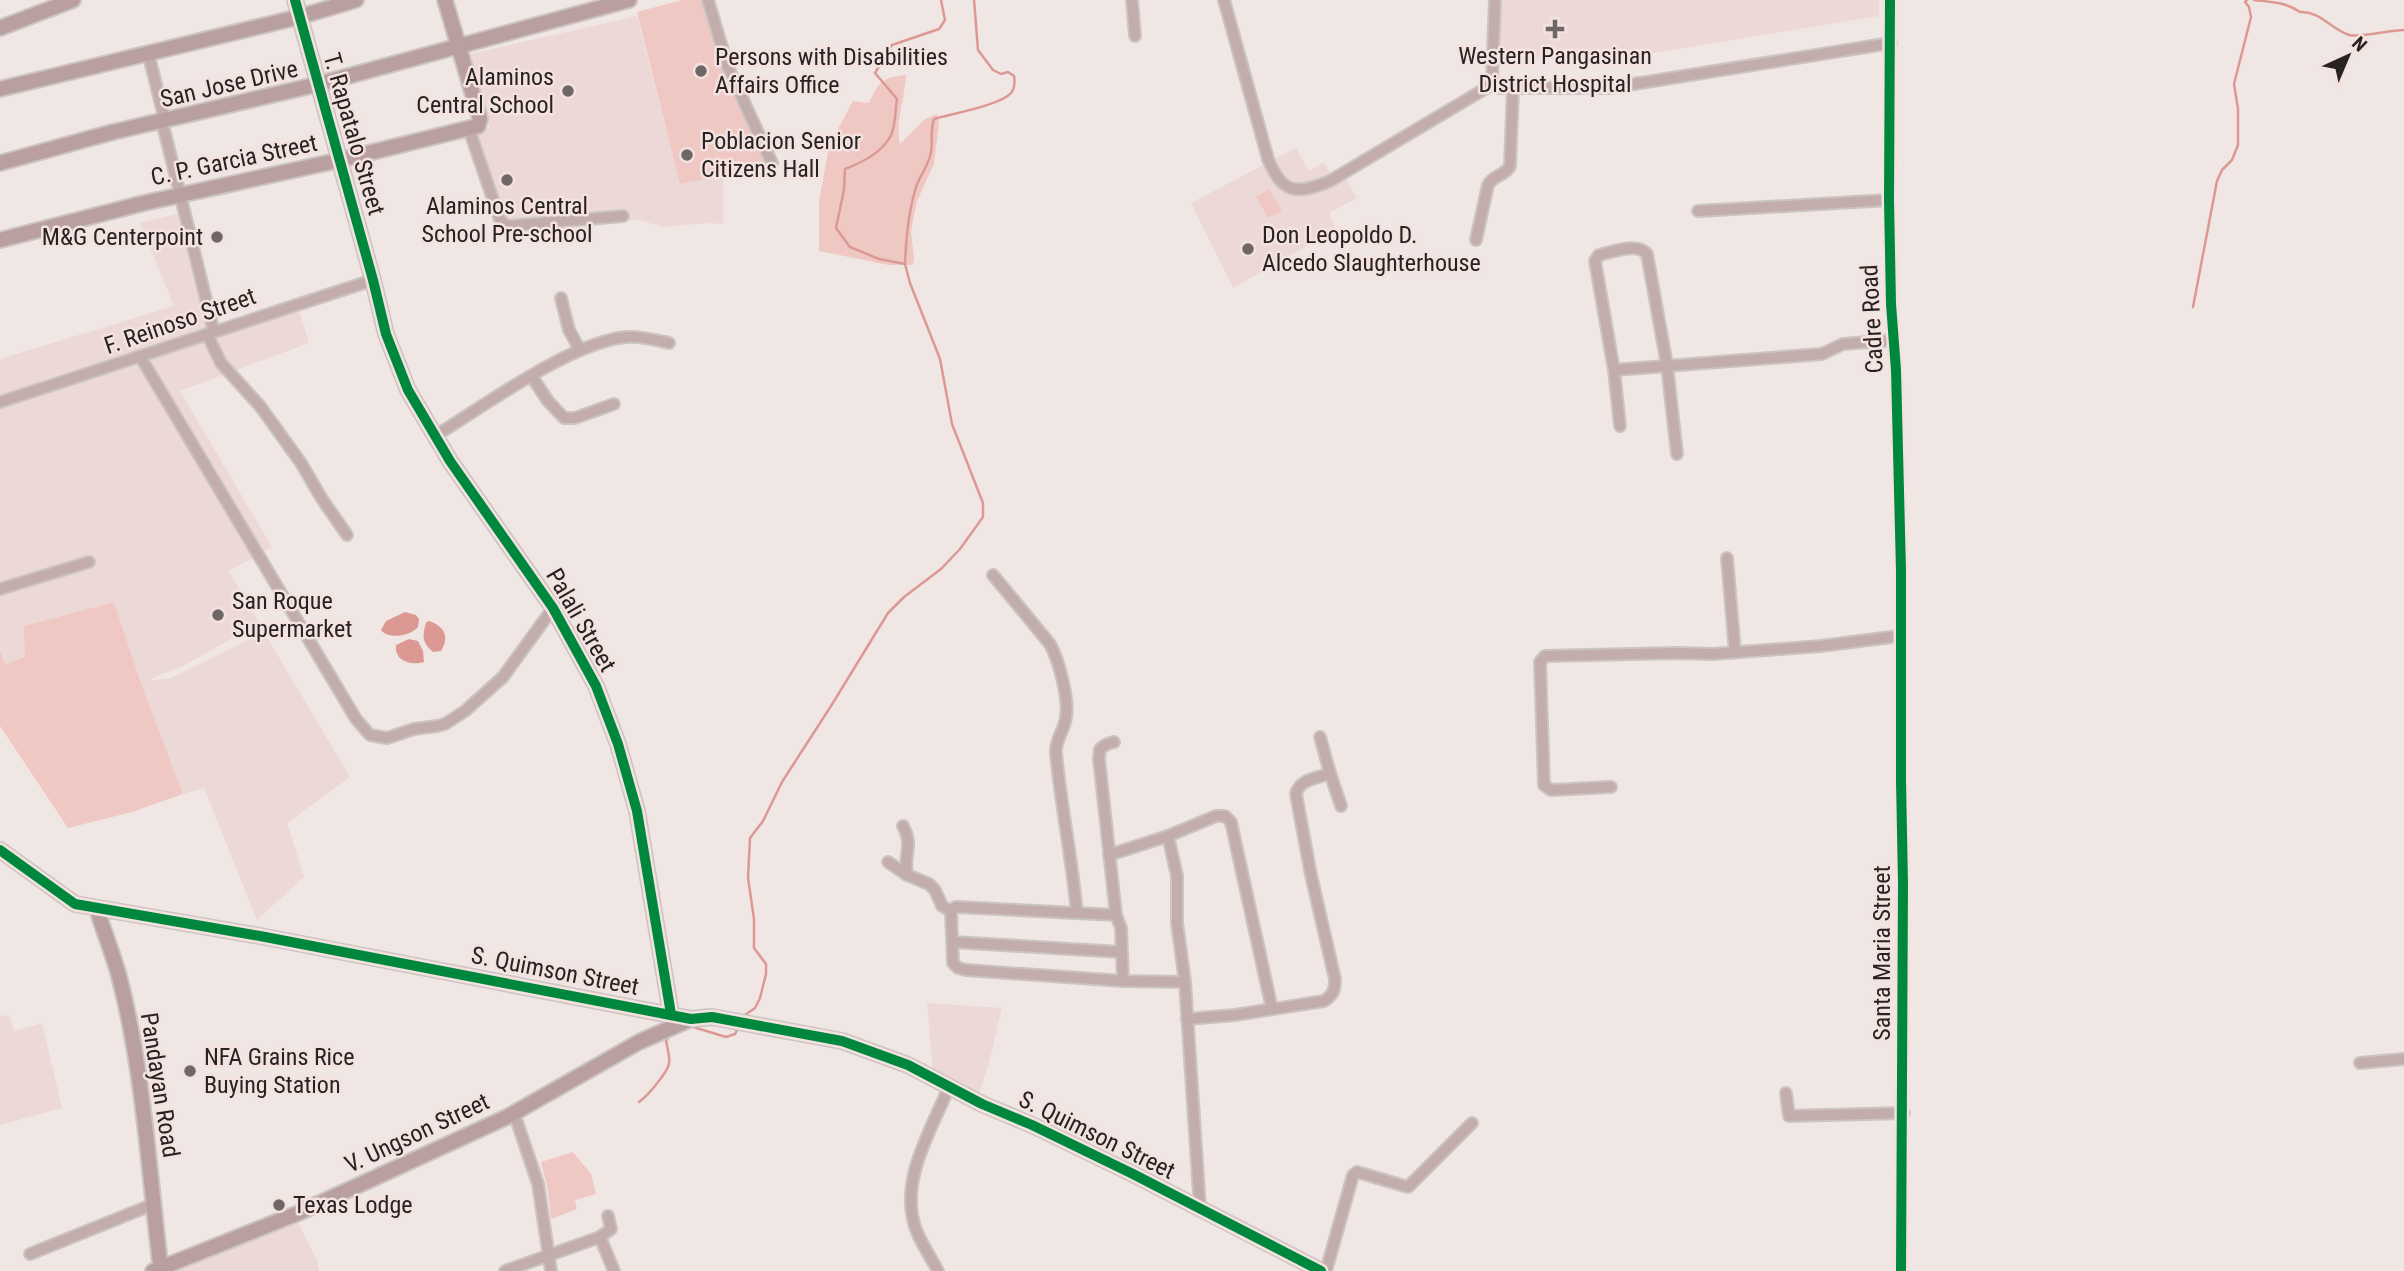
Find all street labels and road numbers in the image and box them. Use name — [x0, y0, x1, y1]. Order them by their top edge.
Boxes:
street label: T. Rapatalo Street — [317, 50, 391, 218]
street label: San Jose Drive — [157, 55, 301, 113]
street label: C. P. Garcia Street — [148, 129, 320, 191]
street label: Cadre Road — [1855, 264, 1889, 374]
street label: F. Reinoso Street — [100, 282, 260, 360]
street label: Palali Street — [540, 563, 622, 677]
street label: Santa Maria Street — [1868, 865, 1896, 1041]
street label: S. Quimson Street — [469, 941, 641, 1001]
street label: Pandayan Road — [135, 1011, 185, 1159]
street label: S. Quimson Street — [1014, 1085, 1180, 1185]
street label: V. Ungson Street — [340, 1087, 494, 1179]

